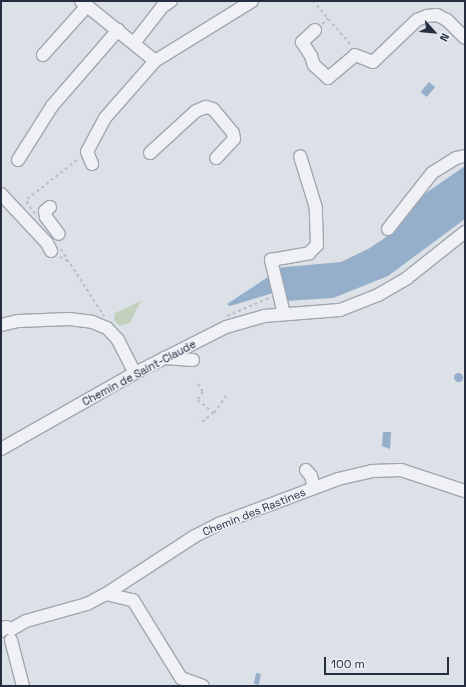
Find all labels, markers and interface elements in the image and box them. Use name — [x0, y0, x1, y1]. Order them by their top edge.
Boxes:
north arrow — [414, 12, 454, 52]
text: N — [437, 31, 453, 44]
street label: Chemin de Saint-Claude — [80, 337, 198, 409]
street label: Chemin des Rastines — [201, 485, 307, 539]
scale bar — [326, 649, 451, 675]
text: 100 m — [331, 656, 365, 672]

